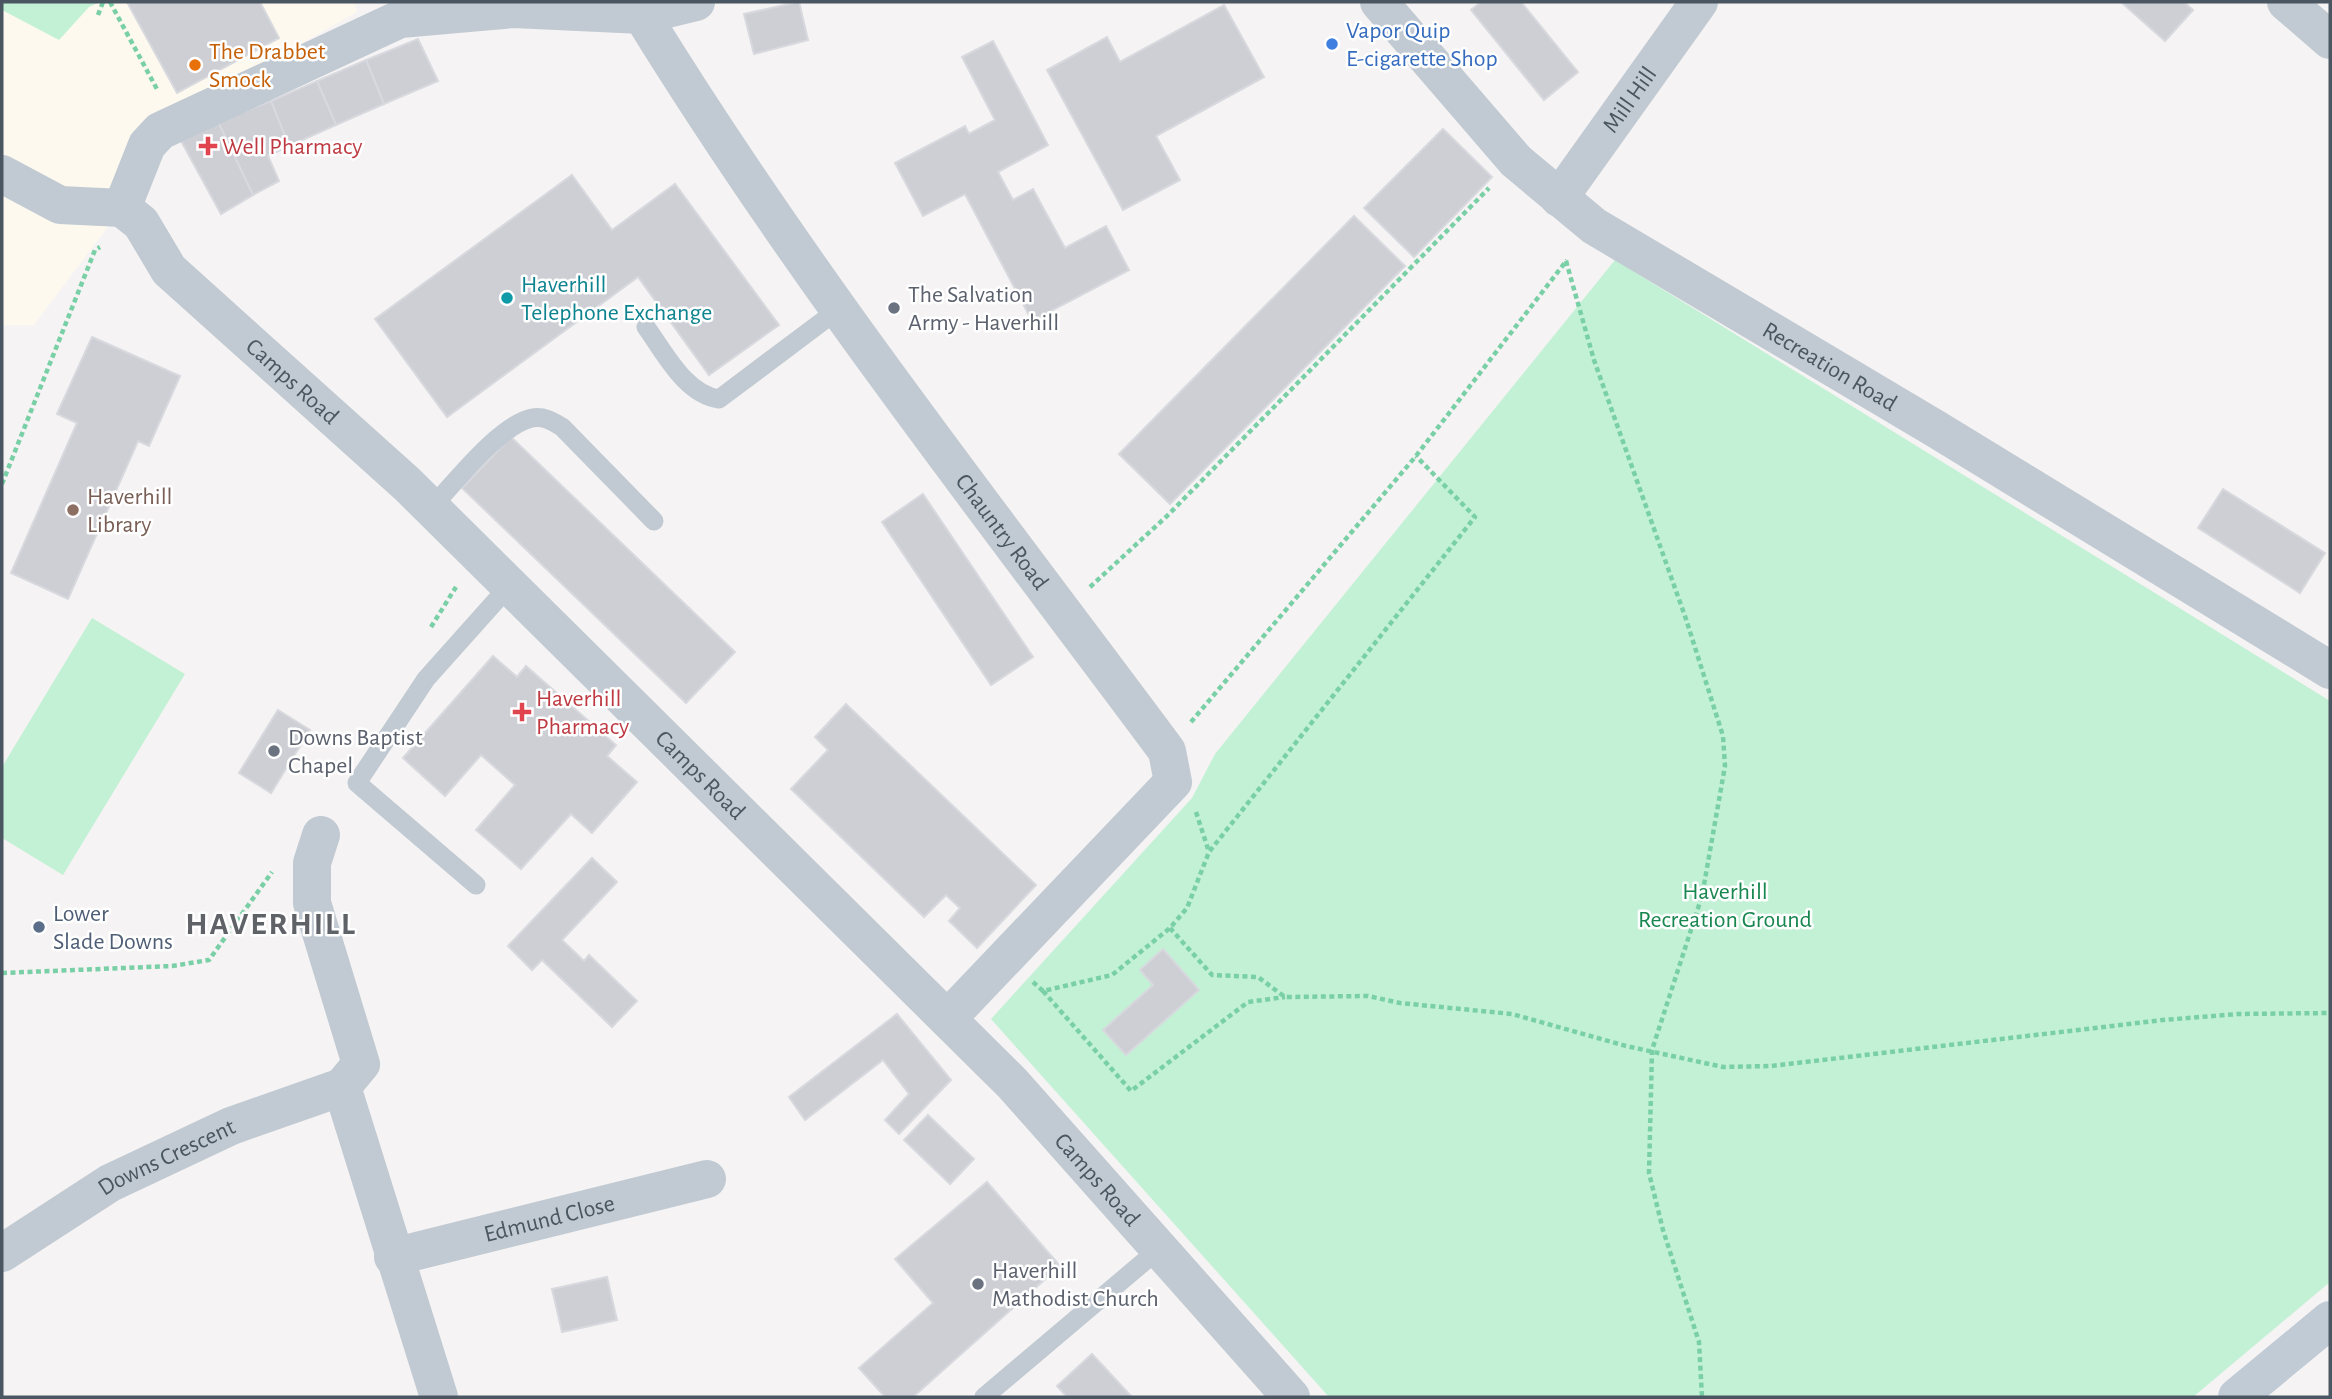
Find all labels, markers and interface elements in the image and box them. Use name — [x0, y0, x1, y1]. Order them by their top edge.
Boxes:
place label: Vapor Quip E-cigarette Shop — [1346, 19, 1498, 71]
marker: Vapor Quip E-cigarette Shop — [1324, 36, 1340, 52]
place label: The Drabbet Smock — [209, 40, 326, 92]
marker: The Drabbet Smock — [187, 57, 203, 73]
street label: Mill Hill — [1599, 63, 1662, 137]
place label: Well Pharmacy — [222, 135, 363, 159]
marker: Well Pharmacy — [200, 138, 216, 154]
place label: Haverhill Telephone Exchange — [521, 273, 712, 325]
place label: The Salvation Army - Haverhill — [908, 283, 1059, 335]
marker: Haverhill Telephone Exchange — [499, 290, 515, 306]
marker: The Salvation Army - Haverhill — [886, 300, 902, 316]
street label: Recreation Road — [1758, 318, 1901, 416]
street label: Camps Road — [241, 334, 343, 429]
street label: Chauntry Road — [951, 470, 1053, 595]
place label: Haverhill Library — [87, 485, 173, 537]
marker: Haverhill Library — [65, 502, 81, 518]
place label: Haverhill Pharmacy — [536, 687, 629, 739]
marker: Haverhill Pharmacy — [514, 704, 530, 720]
place label: Downs Baptist Chapel — [288, 726, 423, 778]
street label: Camps Road — [650, 726, 749, 825]
marker: Downs Baptist Chapel — [266, 743, 282, 759]
park label: Haverhill Recreation Ground — [1638, 880, 1812, 932]
place label: Lower Slade Downs — [53, 902, 173, 954]
district label: HAVERHILL — [185, 908, 357, 940]
marker: Lower Slade Downs — [31, 919, 47, 935]
street label: Downs Crescent — [94, 1115, 239, 1200]
street label: Camps Road — [1050, 1129, 1144, 1231]
street label: Edmund Close — [482, 1191, 617, 1247]
place label: Haverhill Mathodist Church — [992, 1259, 1159, 1311]
marker: Haverhill Mathodist Church — [970, 1276, 986, 1292]

